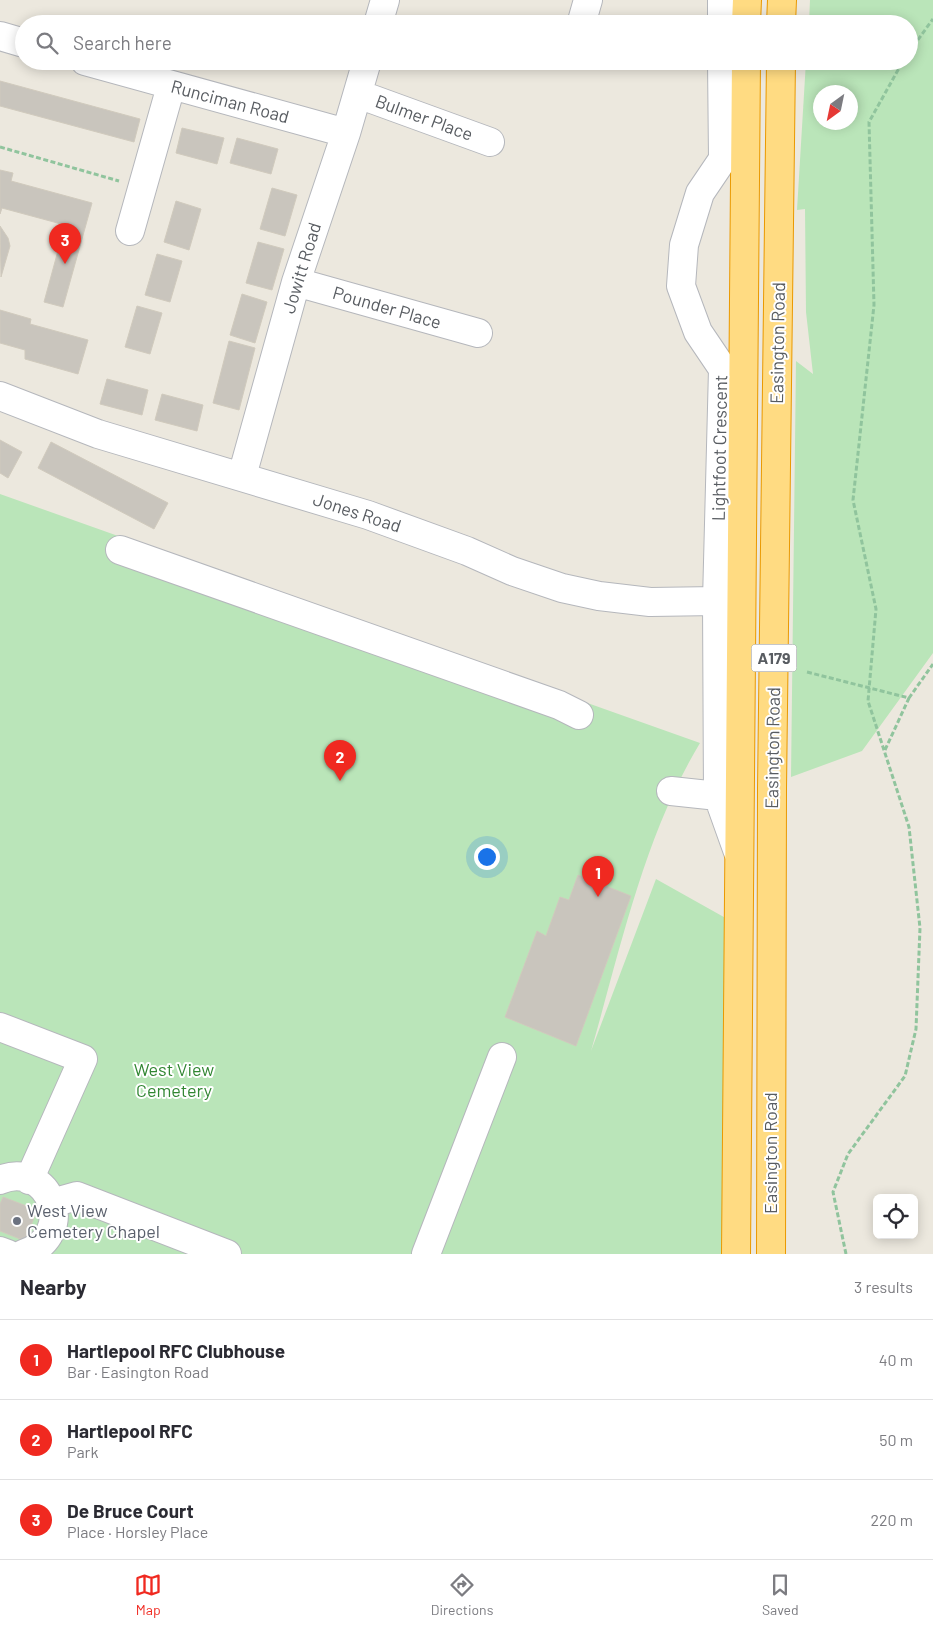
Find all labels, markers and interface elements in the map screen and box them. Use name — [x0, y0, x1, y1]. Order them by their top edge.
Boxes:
search box — [15, 15, 918, 70]
icon: search — [33, 29, 61, 57]
text: Search here — [73, 31, 172, 54]
street label: Runciman Road — [169, 75, 292, 127]
north arrow — [813, 85, 858, 130]
street label: Bulmer Place — [373, 89, 476, 145]
street label: Jowitt Road — [277, 220, 325, 316]
pin: 3 — [49, 223, 81, 264]
street label: Pounder Place — [330, 281, 444, 333]
street label: Easington Road — [765, 282, 789, 404]
street label: Lightfoot Crescent — [707, 375, 731, 521]
street label: Jones Road — [311, 487, 404, 537]
road number: A179 — [752, 644, 796, 671]
street label: Easington Road — [760, 687, 784, 809]
pin: 2 — [324, 740, 356, 781]
your location — [474, 844, 500, 870]
pin: 1 — [582, 856, 614, 897]
park label: West View Cemetery — [134, 1058, 214, 1101]
street label: Easington Road — [759, 1092, 781, 1214]
map controls — [873, 1194, 918, 1239]
button: locate — [873, 1194, 918, 1239]
place label: West View Cemetery Chapel — [27, 1199, 160, 1242]
marker: West View Cemetery Chapel — [11, 1215, 23, 1227]
text: Nearby — [20, 1274, 86, 1299]
text: 3 results — [854, 1277, 913, 1296]
text: Hartlepool RFC Clubhouse — [67, 1339, 285, 1362]
text: 1 — [33, 1350, 39, 1369]
text: 40 m — [879, 1350, 913, 1369]
text: Bar · Easington Road — [67, 1362, 209, 1381]
text: Hartlepool RFC — [67, 1419, 193, 1442]
text: 2 — [32, 1430, 40, 1449]
text: 50 m — [879, 1430, 913, 1449]
text: Park — [67, 1442, 98, 1461]
text: De Bruce Court — [67, 1499, 194, 1522]
text: 3 — [32, 1510, 40, 1529]
text: 220 m — [870, 1510, 913, 1529]
text: Place · Horsley Place — [67, 1522, 208, 1541]
tab: Map — [134, 1571, 162, 1618]
tab: Directions — [431, 1571, 493, 1618]
tab: Saved — [762, 1571, 799, 1618]

